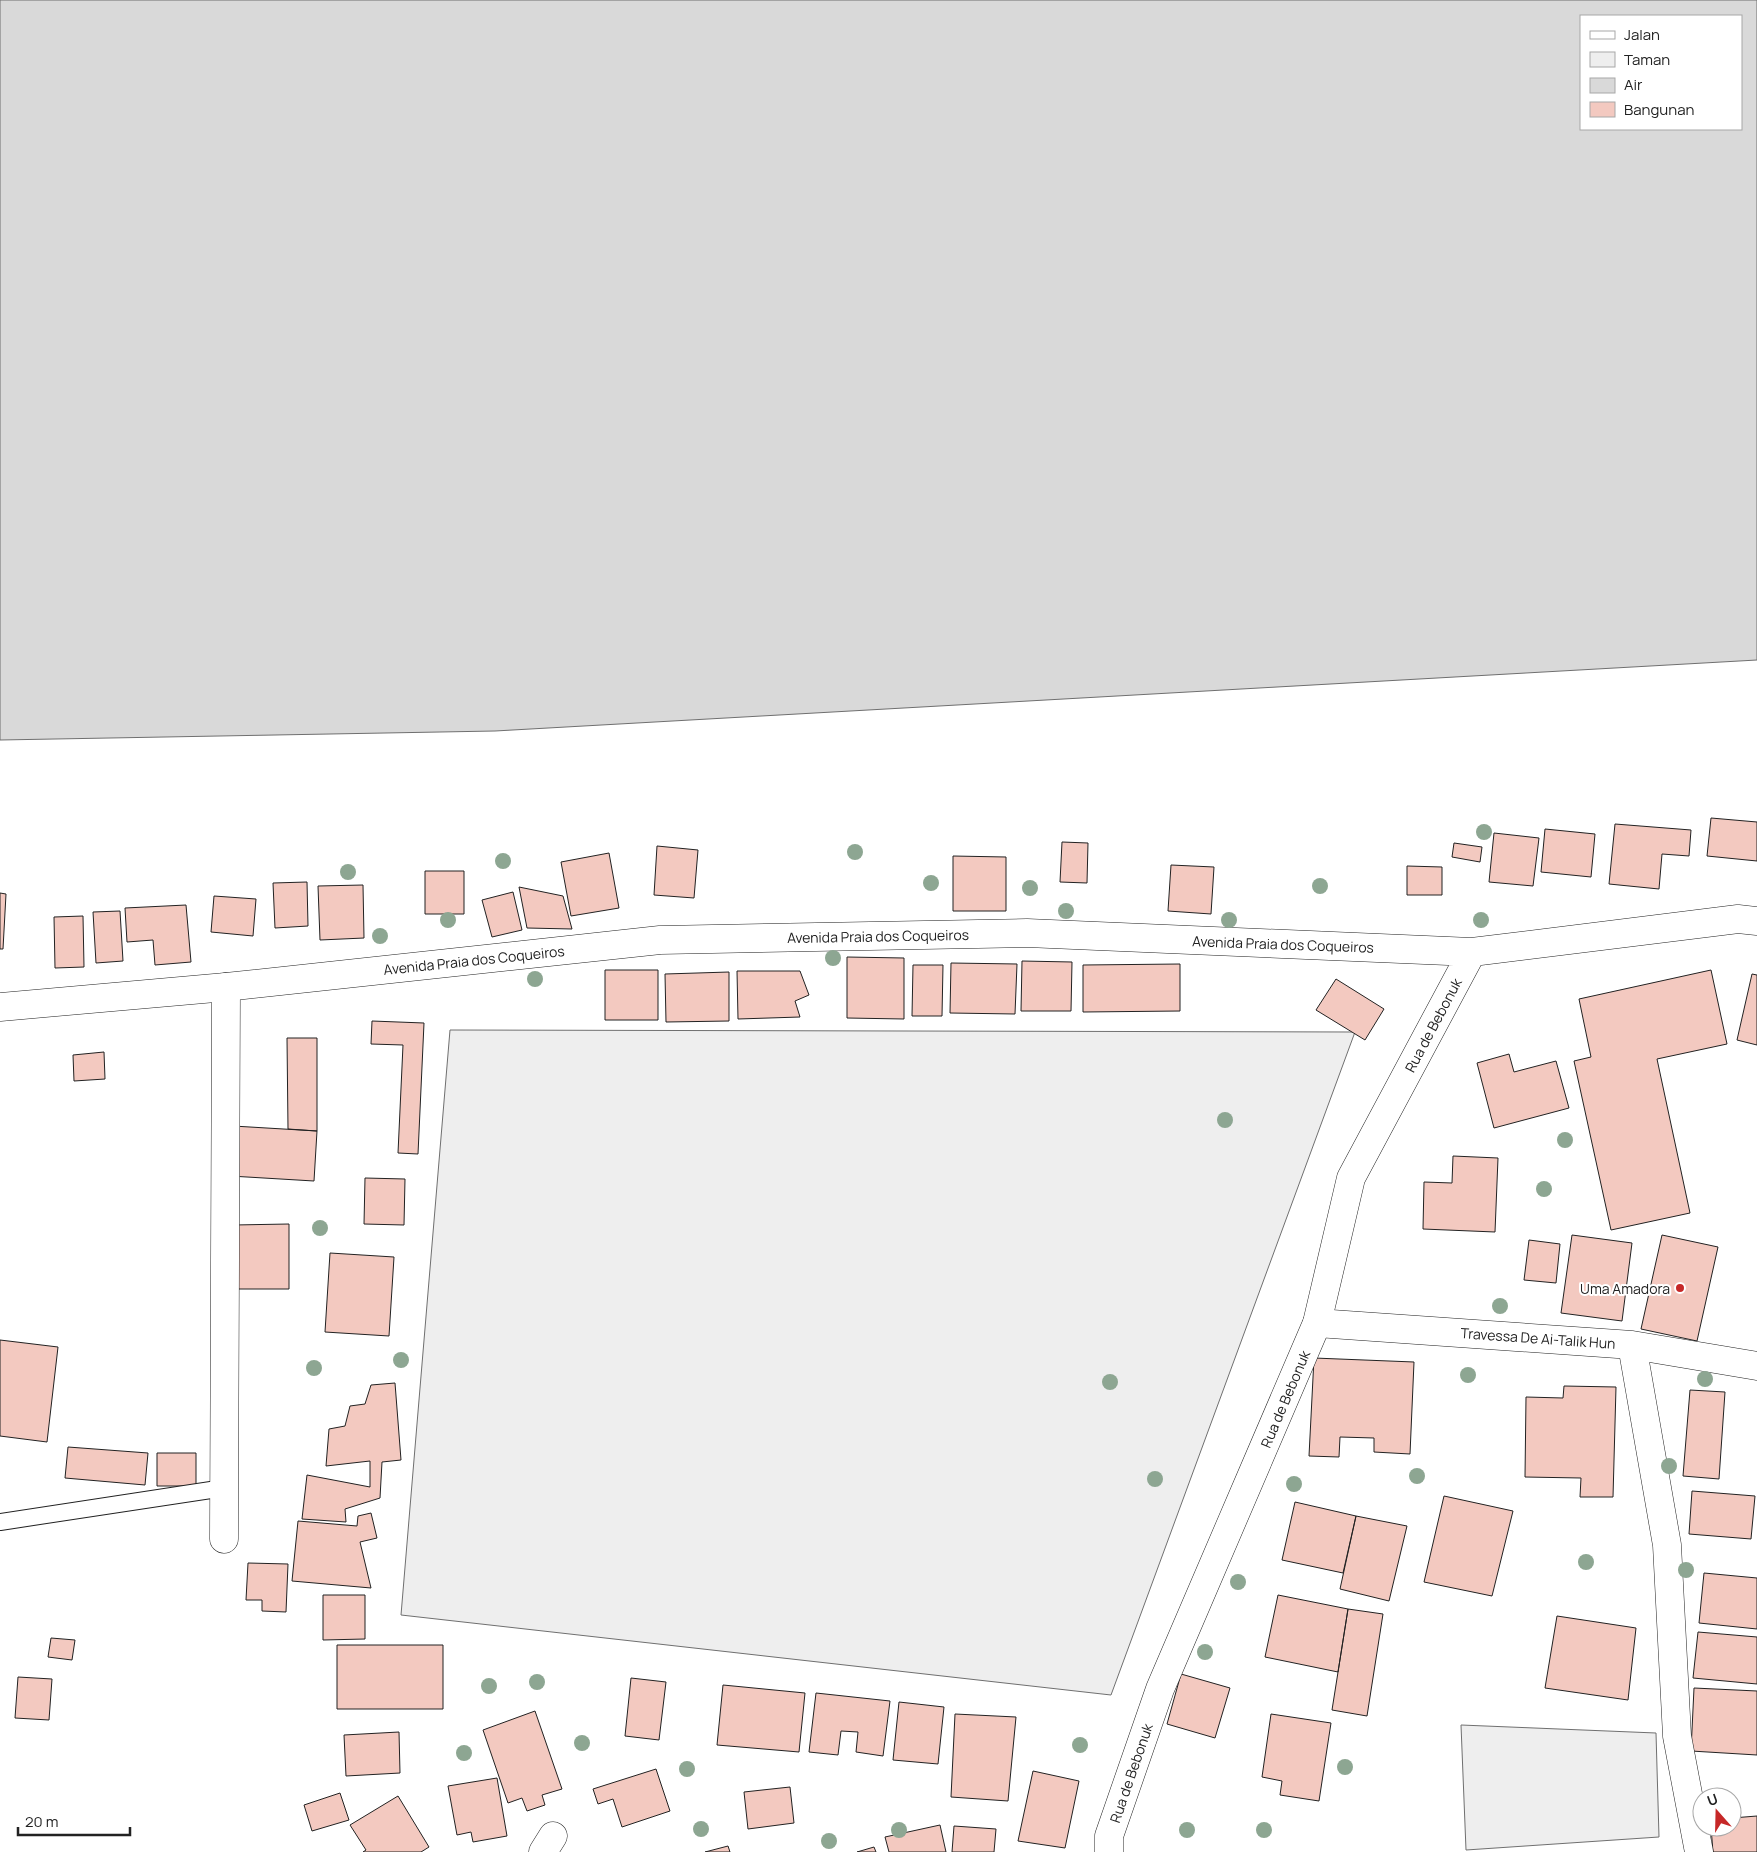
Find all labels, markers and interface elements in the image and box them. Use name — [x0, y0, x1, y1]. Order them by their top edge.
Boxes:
legend — [1580, 15, 1742, 130]
text: Jalan — [1624, 24, 1660, 45]
text: Taman — [1624, 49, 1670, 70]
text: Air — [1624, 74, 1643, 95]
text: Bangunan — [1624, 99, 1694, 120]
street label: Avenida Praia dos Coqueiros — [787, 925, 969, 947]
street label: Avenida Praia dos Coqueiros — [1192, 931, 1374, 957]
street label: Avenida Praia dos Coqueiros — [383, 941, 565, 979]
street label: Rua de Bebonuk — [1400, 974, 1466, 1075]
place label: Uma Amadora — [1580, 1279, 1670, 1298]
marker: Uma Amadora — [1674, 1282, 1686, 1294]
street label: Travessa De Ai-Talik Hun — [1460, 1323, 1616, 1353]
street label: Rua de Bebonuk — [1256, 1346, 1314, 1451]
street label: Rua de Bebonuk — [1105, 1720, 1157, 1825]
north arrow — [1692, 1787, 1742, 1837]
text: U — [1704, 1789, 1720, 1810]
scale bar — [18, 1804, 130, 1836]
text: 20 m — [25, 1811, 58, 1832]

